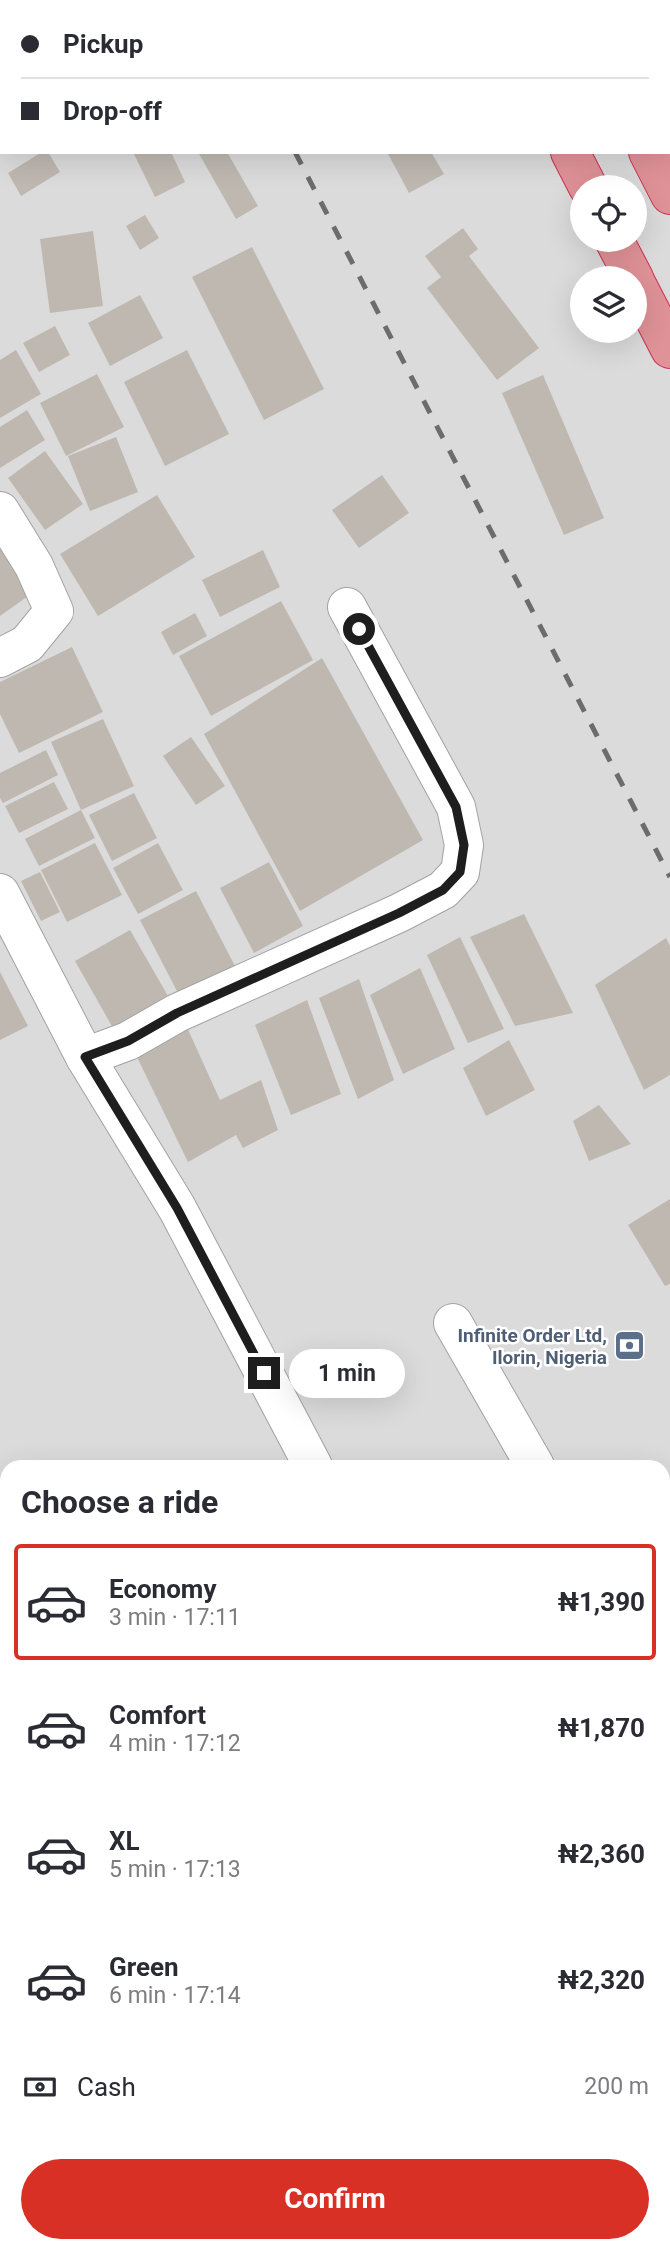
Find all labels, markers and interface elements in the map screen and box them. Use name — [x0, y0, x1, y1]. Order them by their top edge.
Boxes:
text: Pickup — [63, 29, 143, 59]
text: Drop-off — [63, 96, 162, 126]
map controls — [570, 175, 647, 343]
button: locate — [570, 175, 647, 252]
button: layers — [570, 266, 647, 343]
route start — [343, 613, 375, 645]
place label: Infinite Order Ltd, Ilorin, Nigeria — [458, 1324, 607, 1369]
bank icon: Infinite Order Ltd, Ilorin, Nigeria — [613, 1329, 647, 1363]
callout: 1 min — [288, 1348, 404, 1398]
route end — [248, 1357, 280, 1389]
text: 1 min — [318, 1360, 376, 1387]
text: Choose a ride — [21, 1483, 218, 1521]
icon: car — [25, 1571, 88, 1634]
text: Economy — [109, 1574, 216, 1604]
text: ₦1,390 — [558, 1587, 645, 1617]
text: 3 min · 17:11 — [109, 1604, 241, 1631]
icon: car — [25, 1697, 88, 1760]
text: Comfort — [109, 1700, 206, 1730]
text: ₦1,870 — [558, 1713, 645, 1743]
text: 4 min · 17:12 — [109, 1730, 241, 1757]
icon: car — [25, 1823, 88, 1886]
text: XL — [109, 1826, 140, 1856]
text: ₦2,360 — [558, 1839, 645, 1869]
text: 5 min · 17:13 — [109, 1856, 241, 1883]
icon: car — [25, 1949, 88, 2012]
text: Green — [109, 1952, 179, 1982]
text: ₦2,320 — [558, 1965, 645, 1995]
text: 6 min · 17:14 — [109, 1982, 241, 2009]
icon: cash — [21, 2068, 59, 2106]
text: Cash — [77, 2072, 136, 2102]
text: 200 m — [584, 2073, 649, 2100]
button: Confirm — [21, 2159, 649, 2239]

